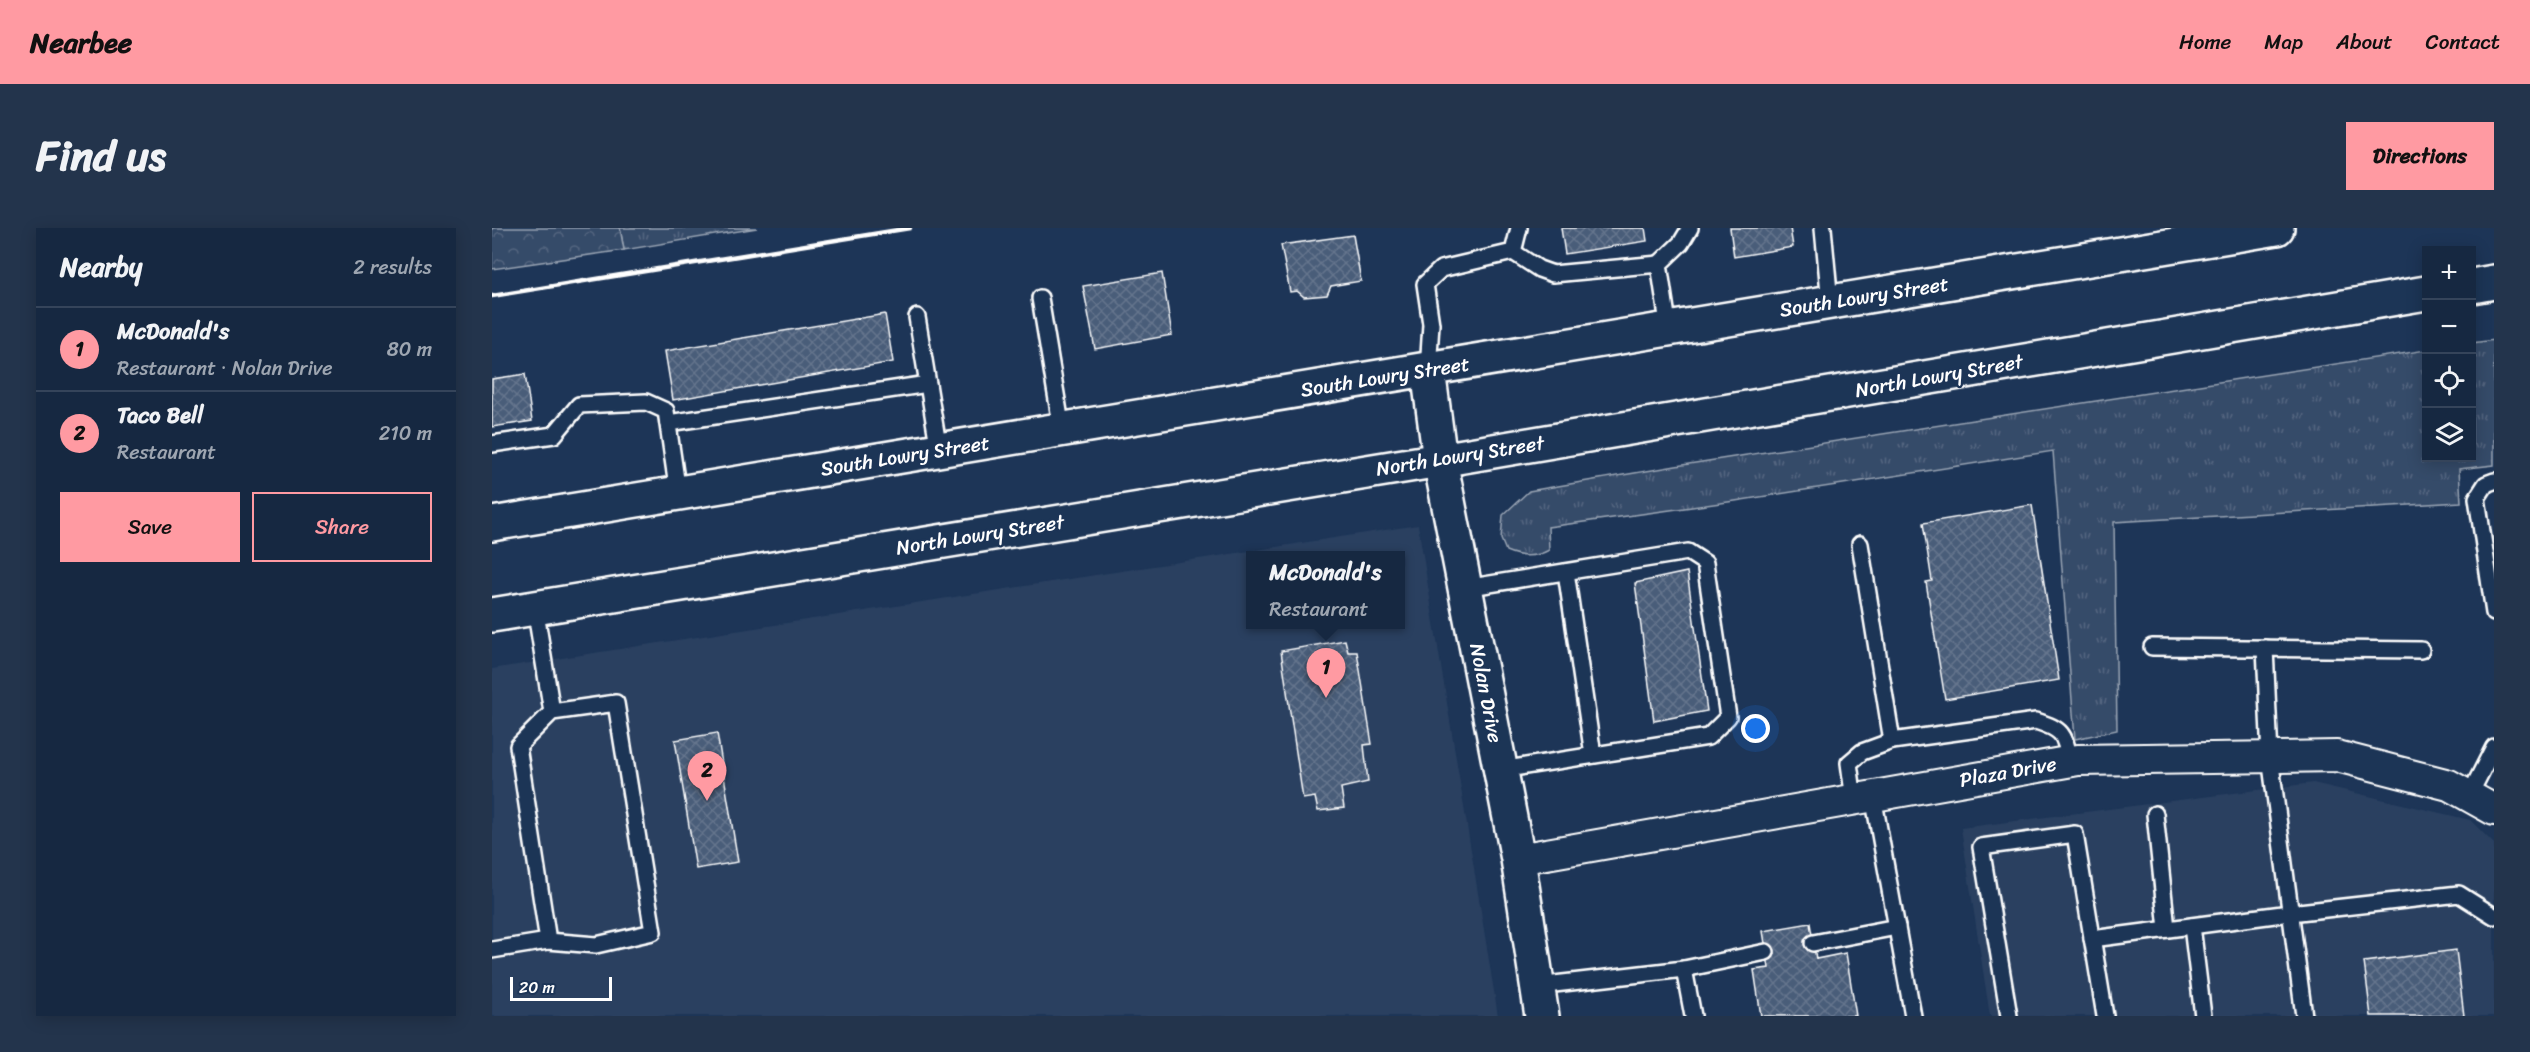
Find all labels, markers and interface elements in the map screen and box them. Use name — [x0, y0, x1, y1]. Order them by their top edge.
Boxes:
text: Nearbee — [30, 18, 132, 67]
text: Home — [2179, 23, 2231, 61]
text: Map — [2264, 23, 2303, 61]
text: About — [2336, 23, 2393, 61]
text: Contact — [2426, 23, 2500, 61]
text: Find us — [36, 119, 166, 193]
button: Directions — [2346, 122, 2494, 190]
text: Nearby — [60, 244, 142, 290]
map controls — [2422, 246, 2476, 462]
button: + — [2422, 246, 2476, 300]
text: 2 results — [353, 250, 432, 285]
street label: South Lowry Street — [1777, 266, 1951, 328]
button: − — [2422, 300, 2476, 354]
text: McDonald's — [117, 312, 229, 351]
text: 1 — [75, 332, 84, 367]
text: 80 m — [387, 332, 432, 367]
street label: North Lowry Street — [1852, 344, 2027, 408]
street label: South Lowry Street — [1298, 346, 1472, 408]
text: Restaurant · Nolan Drive — [117, 351, 333, 386]
button: locate — [2422, 354, 2476, 408]
text: Taco Bell — [117, 396, 203, 435]
button: layers — [2422, 408, 2476, 462]
text: 2 — [74, 416, 85, 451]
text: 210 m — [379, 416, 432, 451]
street label: South Lowry Street — [818, 425, 992, 487]
street label: North Lowry Street — [1373, 425, 1547, 487]
text: Restaurant — [117, 435, 216, 470]
button: Save — [60, 492, 240, 562]
button: Share — [252, 492, 432, 562]
street label: North Lowry Street — [893, 504, 1067, 566]
popup — [1246, 551, 1405, 629]
text: McDonald's — [1269, 553, 1382, 592]
text: Restaurant — [1269, 592, 1368, 627]
street label: Nolan Drive — [1459, 640, 1513, 746]
pin: 1 — [1306, 648, 1346, 698]
your location — [1741, 714, 1770, 743]
street label: Plaza Drive — [1957, 746, 2059, 798]
pin: 2 — [688, 752, 726, 801]
text: 20 m — [519, 973, 555, 1002]
scale bar — [510, 974, 612, 1002]

